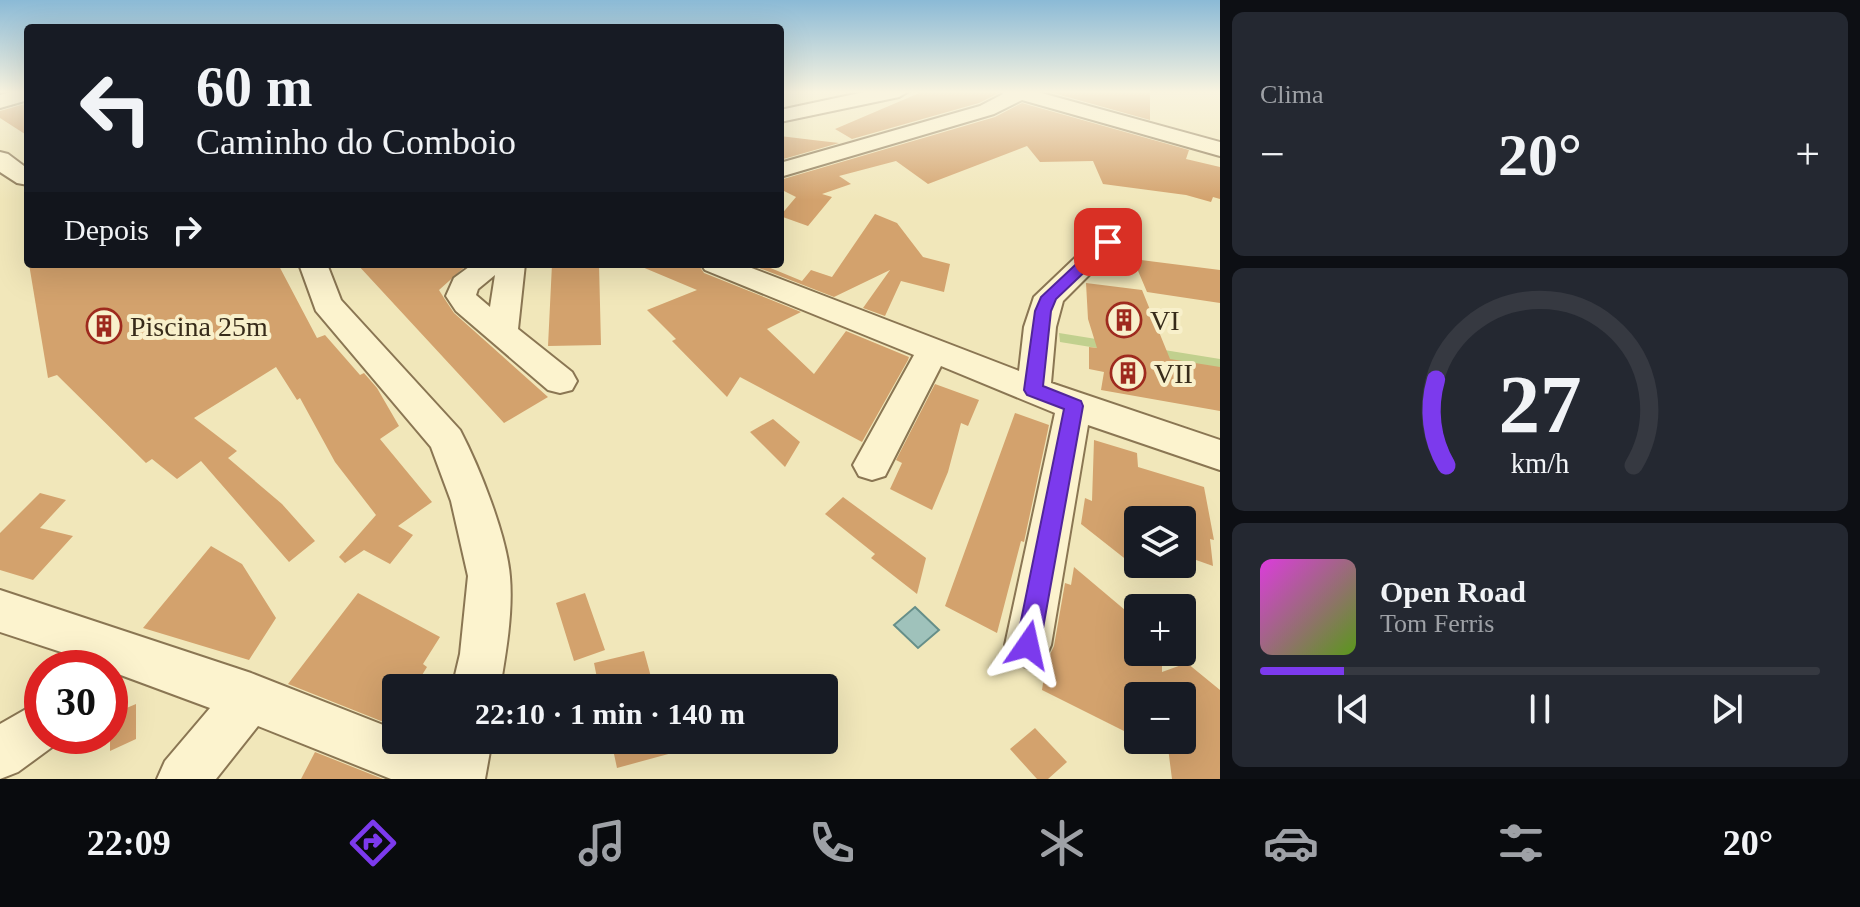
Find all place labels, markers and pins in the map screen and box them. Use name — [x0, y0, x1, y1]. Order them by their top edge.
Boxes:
pin — [1074, 208, 1142, 276]
building icon: VI — [1105, 301, 1143, 339]
place label: VI — [1150, 305, 1180, 336]
building icon: Piscina 25m — [85, 307, 123, 345]
place label: Piscina 25m — [130, 311, 268, 342]
building icon: VII — [1109, 354, 1147, 392]
place label: VII — [1154, 358, 1193, 389]

